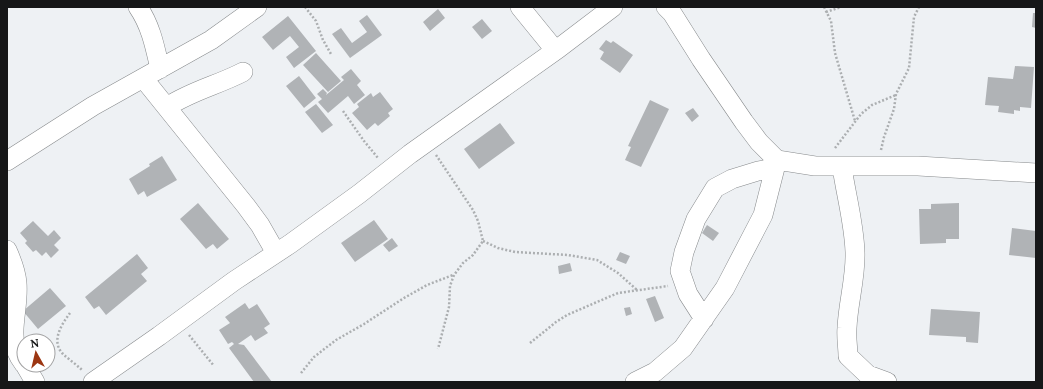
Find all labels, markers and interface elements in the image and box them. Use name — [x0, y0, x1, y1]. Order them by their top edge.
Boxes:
north arrow — [16, 333, 56, 373]
text: N — [29, 336, 40, 351]

